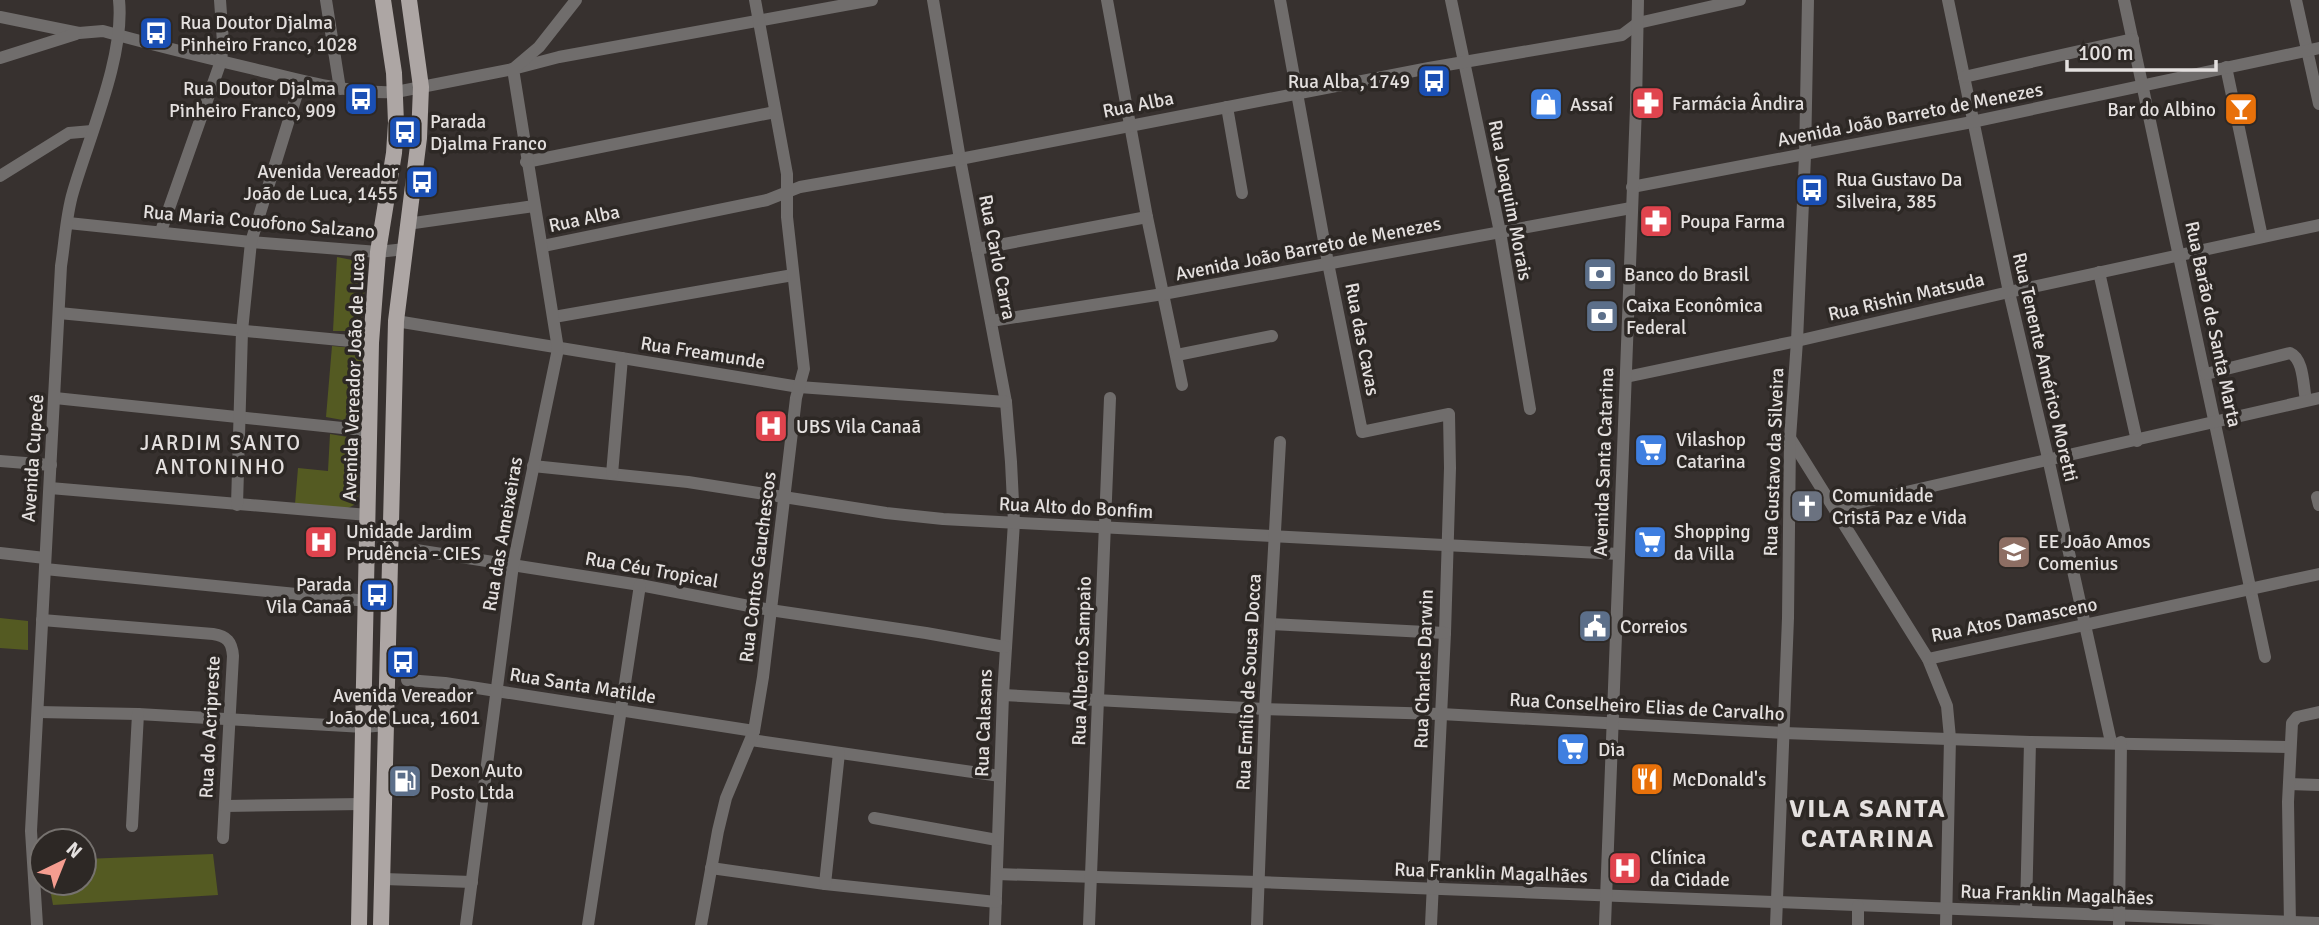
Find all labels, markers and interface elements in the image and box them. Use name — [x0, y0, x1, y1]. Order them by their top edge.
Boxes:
place label: Rua Doutor Djalma Pinheiro Franco, 1028 — [180, 11, 357, 57]
bus stop icon: Rua Doutor Djalma Pinheiro Franco, 1028 — [137, 14, 175, 52]
scale bar — [2067, 28, 2216, 72]
text: 100 m — [2078, 40, 2133, 66]
bus stop icon: Rua Alba, 1749 — [1415, 62, 1453, 100]
place label: Rua Alba, 1749 — [1288, 70, 1410, 94]
place label: Rua Doutor Djalma Pinheiro Franco, 909 — [169, 77, 336, 123]
street label: Avenida João Barreto de Menezes — [1775, 77, 2045, 153]
bus stop icon: Rua Doutor Djalma Pinheiro Franco, 909 — [342, 80, 380, 118]
pharmacy icon: Farmácia Ândira — [1629, 84, 1667, 122]
shop icon: Assaí — [1527, 85, 1565, 123]
street label: Rua Alba — [1101, 86, 1176, 124]
bar icon: Bar do Albino — [2222, 90, 2260, 128]
place label: Farmácia Ândira — [1672, 92, 1804, 116]
place label: Assaí — [1570, 93, 1614, 117]
place label: Bar do Albino — [2107, 98, 2216, 122]
place label: Parada Djalma Franco — [430, 110, 547, 156]
bus stop icon: Parada Djalma Franco — [386, 113, 424, 151]
street label: Rua Joaquim Morais — [1483, 118, 1537, 283]
place label: Avenida Vereador João de Luca, 1455 — [243, 160, 398, 206]
bus stop icon: Avenida Vereador João de Luca, 1455 — [403, 163, 441, 201]
place label: Rua Gustavo Da Silveira, 385 — [1836, 168, 1962, 214]
bus stop icon: Rua Gustavo Da Silveira, 385 — [1793, 171, 1831, 209]
street label: Rua Carlo Carra — [973, 193, 1021, 322]
street label: Rua Maria Couofono Salzano — [142, 200, 376, 244]
street label: Rua Alba — [547, 200, 622, 238]
pharmacy icon: Poupa Farma — [1637, 202, 1675, 240]
place label: Poupa Farma — [1680, 210, 1785, 234]
street label: Avenida João Barreto de Menezes — [1173, 211, 1443, 287]
street label: Rua Barão de Santa Marta — [2179, 219, 2247, 430]
street label: Rua Tenente Américo Moretti — [2007, 250, 2083, 484]
street label: Avenida Vereador João de Luca — [338, 252, 370, 502]
bank icon: Banco do Brasil — [1581, 255, 1619, 293]
place label: Banco do Brasil — [1624, 263, 1749, 287]
street label: Rua Rishin Matsuda — [1826, 267, 1987, 327]
street label: Rua das Cavas — [1339, 281, 1385, 398]
place label: Caixa Econômica Federal — [1626, 294, 1763, 340]
bank icon: Caixa Econômica Federal — [1583, 297, 1621, 335]
street label: Rua Freamunde — [639, 331, 767, 375]
street label: Avenida Santa Catarina — [1589, 367, 1619, 557]
street label: Rua Gustavo da Silveira — [1759, 367, 1789, 557]
street label: Avenida Cupecê — [17, 393, 49, 523]
hospital icon: UBS Vila Canaã — [752, 407, 790, 445]
place label: UBS Vila Canaã — [796, 415, 921, 439]
place label: Vilashop Catarina — [1676, 428, 1746, 474]
district label: JARDIM SANTO ANTONINHO — [140, 430, 302, 480]
supermarket icon: Vilashop Catarina — [1632, 431, 1670, 469]
street label: Rua das Ameixeiras — [478, 455, 528, 613]
street label: Rua Contos Gauchescos — [734, 470, 782, 664]
place label: Comunidade Cristã Paz e Vida — [1832, 484, 1967, 530]
church icon: Comunidade Cristã Paz e Vida — [1788, 487, 1826, 525]
street label: Rua Alto do Bonfim — [998, 492, 1154, 524]
place label: Unidade Jardim Prudência - CIES — [346, 520, 481, 566]
place label: Shopping da Villa — [1674, 520, 1750, 566]
hospital icon: Unidade Jardim Prudência - CIES — [302, 523, 340, 561]
supermarket icon: Shopping da Villa — [1631, 523, 1669, 561]
place label: EE João Amos Comenius — [2038, 530, 2151, 576]
school or university icon: EE João Amos Comenius — [1995, 533, 2033, 571]
street label: Rua Céu Tropical — [583, 546, 720, 594]
place label: Parada Vila Canaã — [266, 573, 352, 619]
street label: Rua Emílio de Sousa Docca — [1231, 573, 1267, 791]
bus stop icon: Parada Vila Canaã — [358, 576, 396, 614]
street label: Rua Alberto Sampaio — [1067, 576, 1097, 746]
street label: Rua Charles Darwin — [1409, 589, 1439, 749]
street label: Rua Atos Damasceno — [1929, 592, 2099, 648]
public building icon: Correios — [1576, 607, 1614, 645]
place label: Correios — [1620, 615, 1688, 639]
bus stop icon: Avenida Vereador João de Luca, 1601 — [384, 643, 422, 681]
street label: Rua do Acripreste — [194, 655, 226, 799]
street label: Rua Santa Matilde — [508, 663, 658, 709]
street label: Rua Calasans — [970, 669, 998, 777]
place label: Avenida Vereador João de Luca, 1601 — [326, 684, 480, 730]
street label: Rua Conselheiro Elias de Carvalho — [1509, 688, 1785, 726]
supermarket icon: Dia — [1554, 730, 1592, 768]
place label: Dia — [1598, 738, 1625, 762]
place label: Dexon Auto Posto Ltda — [430, 759, 523, 805]
restaurant icon: McDonald's — [1628, 760, 1666, 798]
fuel station icon: Dexon Auto Posto Ltda — [386, 762, 424, 800]
place label: McDonald's — [1672, 768, 1766, 792]
district label: VILA SANTA CATARINA — [1789, 793, 1947, 855]
north arrow — [28, 827, 98, 897]
text: N — [61, 837, 87, 864]
place label: Clínica da Cidade — [1650, 846, 1730, 892]
hospital icon: Clínica da Cidade — [1606, 849, 1644, 887]
street label: Rua Franklin Magalhães — [1394, 858, 1588, 888]
street label: Rua Franklin Magalhães — [1960, 880, 2154, 910]

